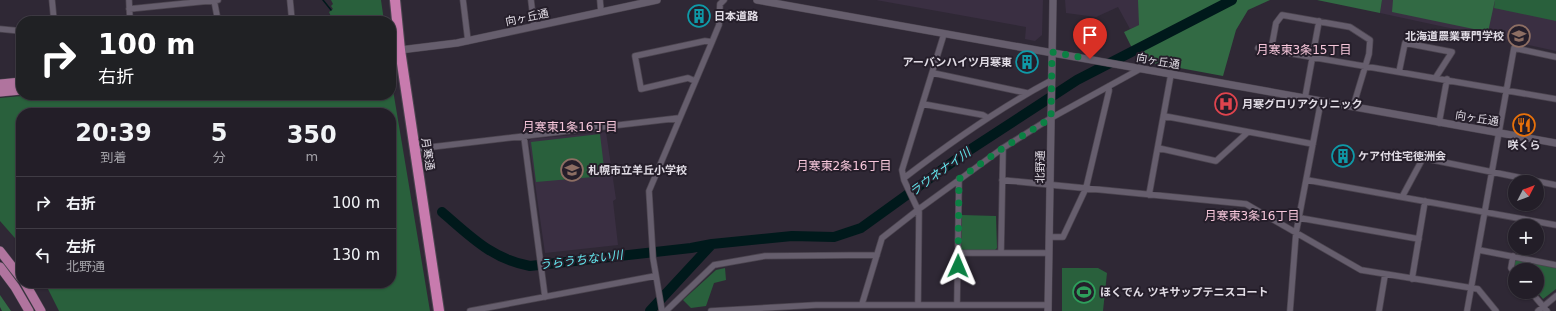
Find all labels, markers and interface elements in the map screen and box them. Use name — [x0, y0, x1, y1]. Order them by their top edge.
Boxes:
building icon: 日本道路 — [686, 3, 712, 29]
street label: 向ヶ丘通 — [504, 7, 550, 28]
place label: 日本道路 — [714, 10, 759, 23]
pin — [1073, 18, 1107, 59]
school or university icon: 北海道農業専門学校 — [1506, 23, 1532, 49]
icon: arrive — [1079, 24, 1101, 46]
text: 100 m — [98, 28, 195, 61]
place label: 北海道農業専門学校 — [1405, 30, 1504, 43]
icon: right — [32, 32, 84, 84]
district label: 月寒東3条15丁目 — [1257, 43, 1351, 57]
building icon: アーバンハイツ月寒東 — [1014, 49, 1040, 75]
street label: 向ヶ丘通 — [1135, 51, 1181, 72]
place label: アーバンハイツ月寒東 — [902, 56, 1012, 69]
text: 右折 — [98, 66, 134, 87]
hospital icon: 月寒グロリアクリニック — [1213, 91, 1239, 117]
place label: 月寒グロリアクリニック — [1242, 98, 1362, 111]
street label: 向ヶ丘通 — [1454, 109, 1500, 128]
restaurant icon: 咲くら — [1511, 112, 1537, 138]
text: 20:39 — [75, 119, 152, 147]
text: 5 — [211, 119, 227, 147]
district label: 月寒東1条16丁目 — [523, 120, 617, 134]
text: 350 — [287, 121, 337, 149]
street label: 月寒通 — [419, 137, 437, 171]
place label: 咲くら — [1508, 139, 1541, 152]
building icon: ケア付住宅徳洲会 — [1330, 143, 1356, 169]
water label: ラウネナイ川 — [907, 144, 975, 199]
text: m — [305, 149, 318, 164]
text: 到着 — [100, 150, 126, 165]
text: 分 — [213, 150, 226, 165]
street label: 北野通 — [1034, 150, 1047, 184]
place label: ケア付住宅徳洲会 — [1358, 150, 1446, 163]
school or university icon: 札幌市立羊丘小学校 — [559, 157, 585, 183]
district label: 月寒東2条16丁目 — [797, 159, 891, 173]
place label: 札幌市立羊丘小学校 — [588, 164, 687, 177]
north arrow — [1508, 175, 1544, 211]
map controls — [1508, 175, 1544, 299]
icon: right — [32, 192, 54, 214]
text: 100 m — [332, 194, 380, 212]
text: 右折 — [66, 195, 96, 213]
district label: 月寒東3条16丁目 — [1205, 209, 1299, 223]
button: + — [1508, 219, 1544, 255]
text: 左折 — [66, 238, 96, 256]
icon: left — [32, 244, 54, 266]
position arrow — [937, 245, 979, 287]
text: 130 m — [332, 246, 380, 264]
water label: うらうちない川 — [538, 248, 626, 272]
text: 北野通 — [66, 259, 105, 274]
button: − — [1508, 263, 1544, 299]
sports icon: ほくでん ツキサップテニスコート — [1071, 279, 1097, 305]
place label: ほくでん ツキサップテニスコート — [1100, 286, 1269, 299]

